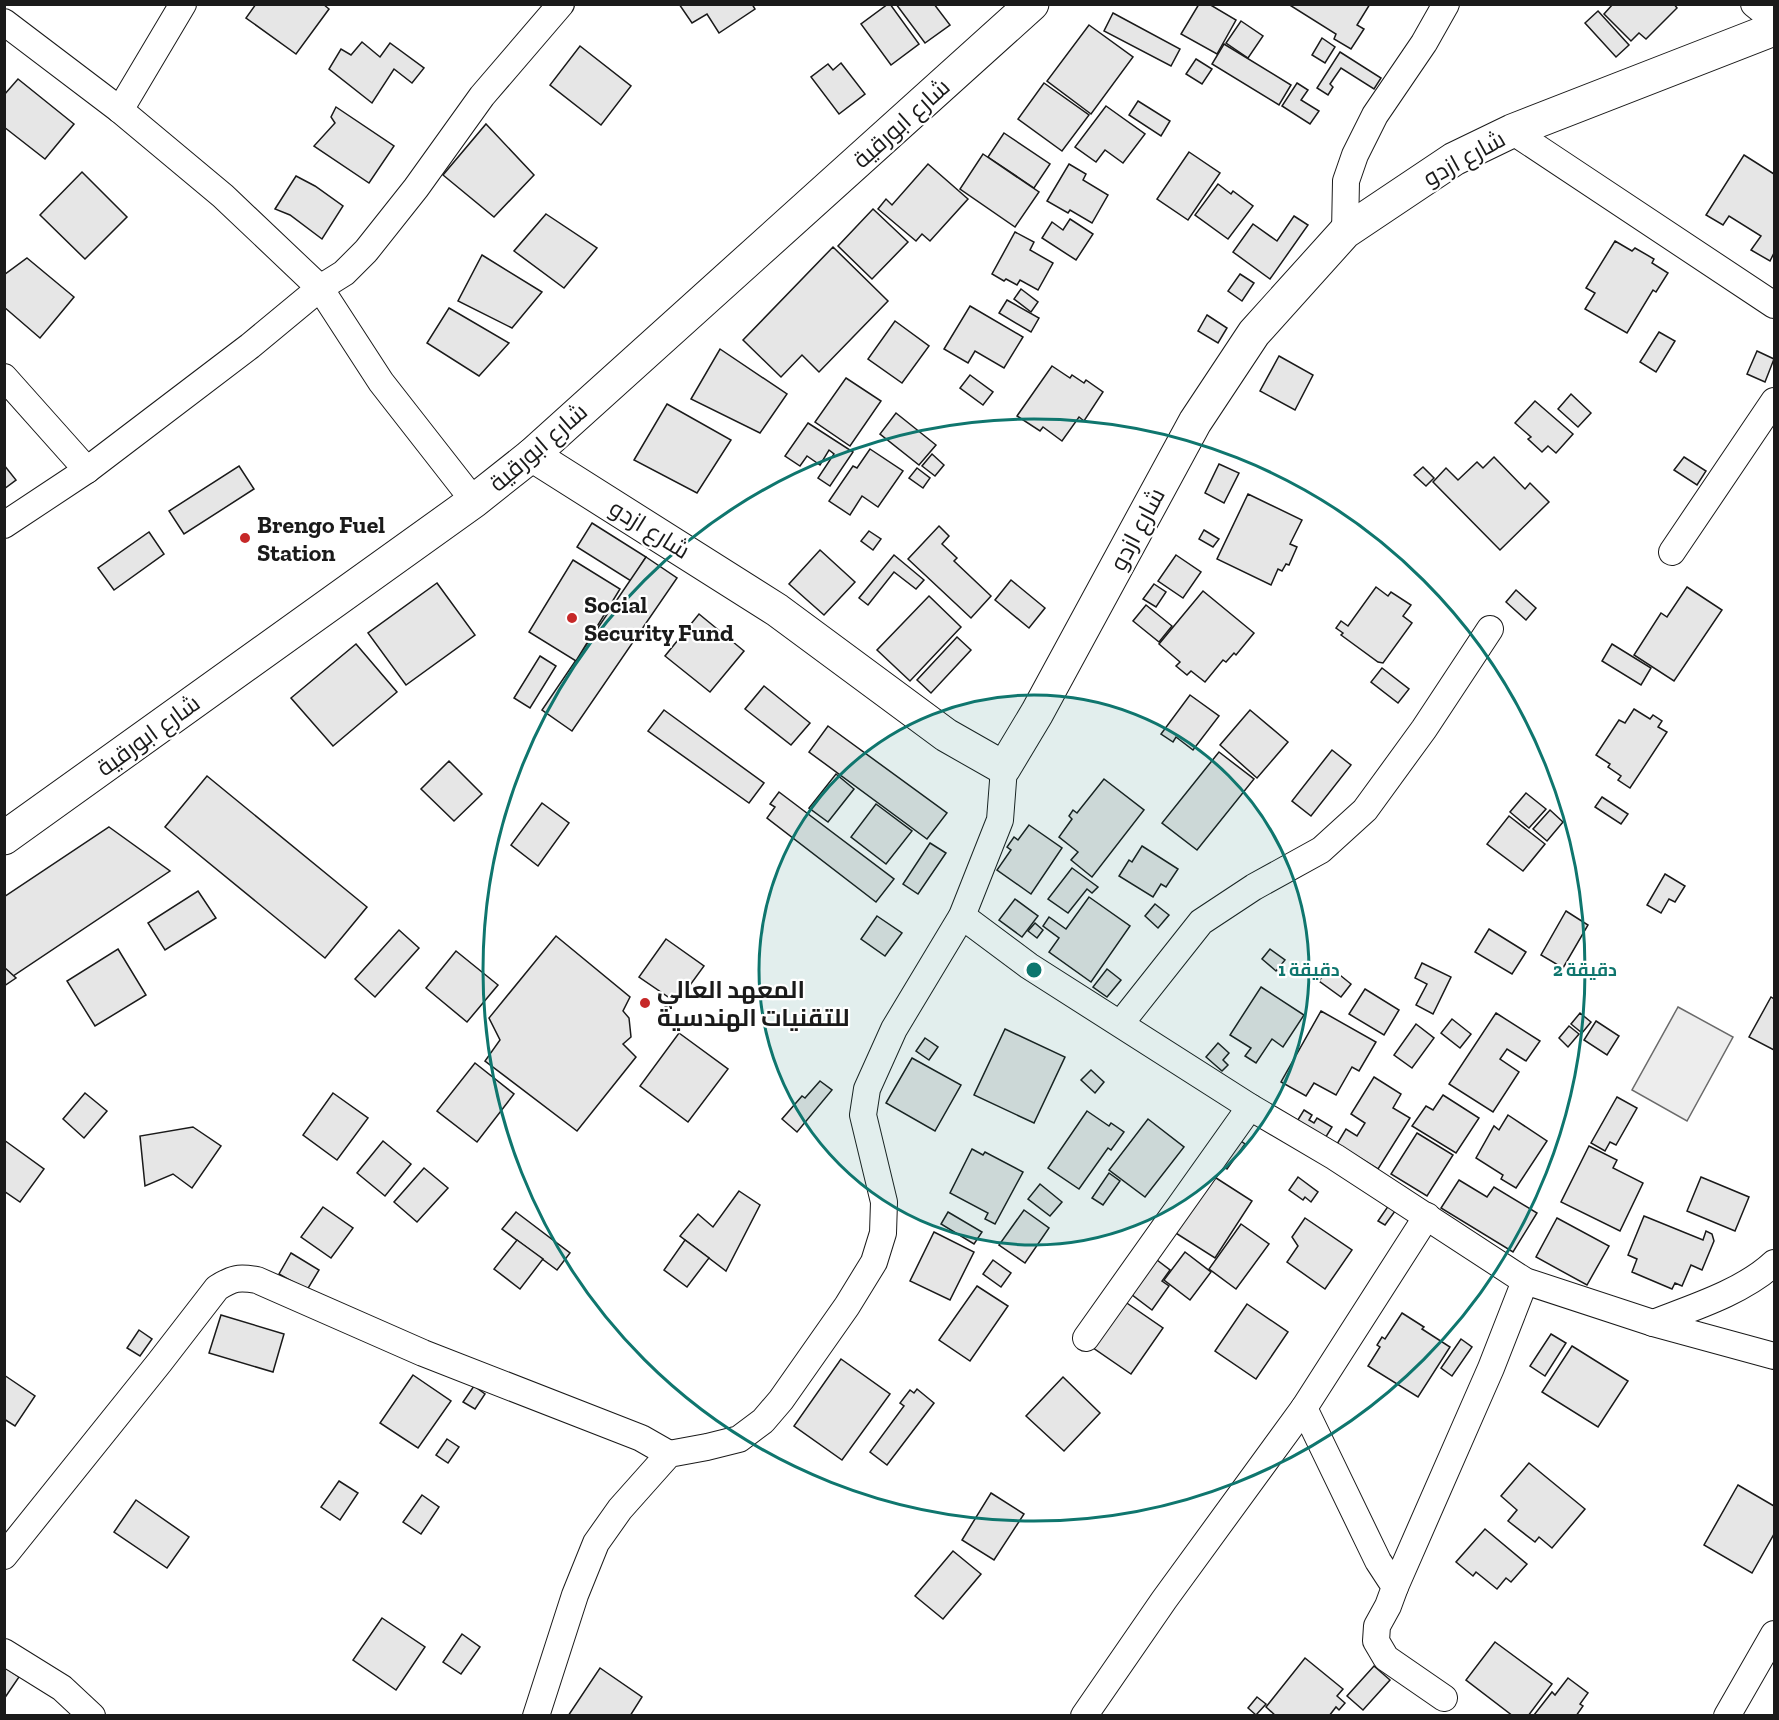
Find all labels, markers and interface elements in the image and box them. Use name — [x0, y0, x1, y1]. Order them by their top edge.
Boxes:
street label: شارع ابورقية — [847, 72, 957, 176]
street label: شارع ازدو — [1418, 124, 1511, 194]
street label: شارع ابورقية — [483, 397, 594, 499]
street label: شارع ازدو — [1103, 483, 1173, 576]
street label: شارع ازدو — [603, 493, 696, 567]
place label: Brengo Fuel Station — [257, 510, 385, 567]
marker: Brengo Fuel Station — [238, 531, 252, 545]
place label: Social Security Fund — [584, 590, 734, 647]
marker: Social Security Fund — [565, 611, 579, 625]
street label: شارع ابورقية — [91, 688, 206, 784]
text: 1 دقيقة — [1278, 959, 1340, 981]
text: 2 دقيقة — [1553, 959, 1617, 981]
centre of rings — [1024, 960, 1044, 980]
place label: المعهد العالي للتقنيات الهندسية — [657, 975, 850, 1032]
marker: المعهد العالي للتقنيات الهندسية — [638, 996, 652, 1010]

